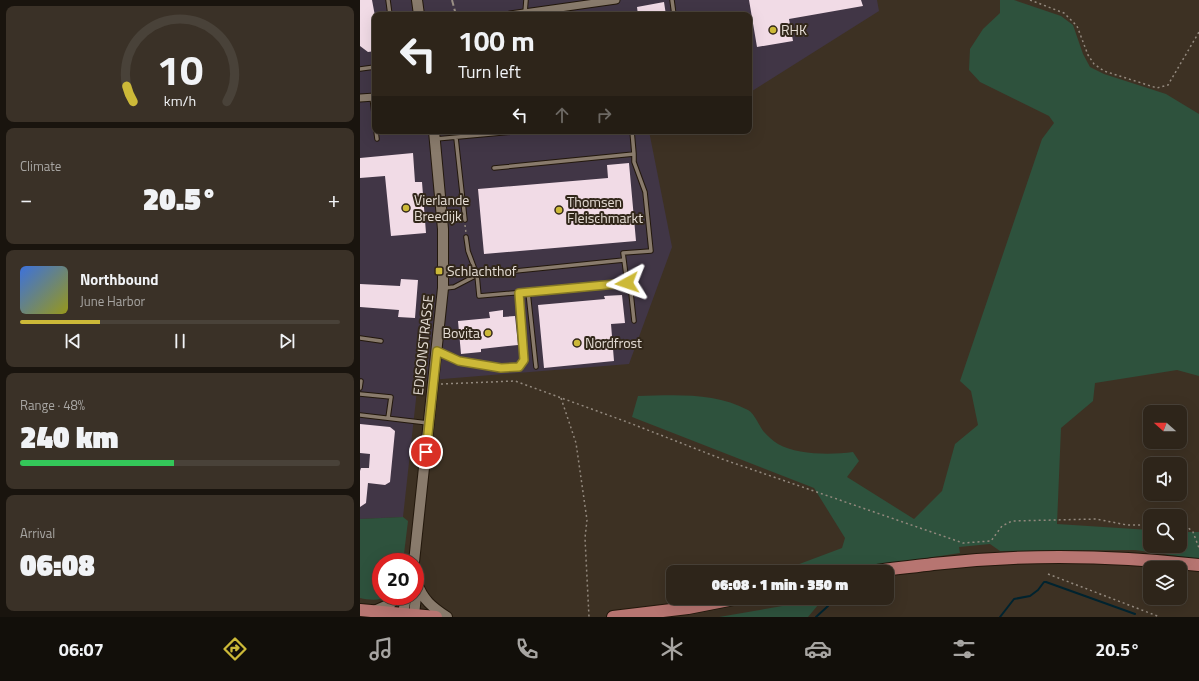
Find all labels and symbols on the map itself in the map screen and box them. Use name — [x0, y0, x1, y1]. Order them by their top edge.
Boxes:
place label: RHK — [781, 19, 807, 40]
marker: RHK — [768, 25, 778, 35]
place label: Vierlande Breedijk — [414, 189, 469, 226]
place label: Thomsen Fleischmarkt — [567, 191, 643, 228]
marker: Vierlande Breedijk — [401, 203, 411, 213]
marker: Thomsen Fleischmarkt — [554, 205, 564, 215]
place label: Schlachthof — [447, 260, 517, 281]
position arrow — [606, 262, 648, 304]
marker: Schlachthof — [434, 266, 444, 276]
street label: EDISONSTRASSE — [407, 293, 438, 396]
place label: Bovita — [442, 322, 480, 343]
marker: Bovita — [483, 328, 493, 338]
place label: Nordfrost — [585, 332, 642, 353]
marker: Nordfrost — [572, 338, 582, 348]
north arrow — [1143, 405, 1187, 449]
pin — [409, 435, 443, 469]
speed limit sign: 20 — [372, 553, 424, 605]

